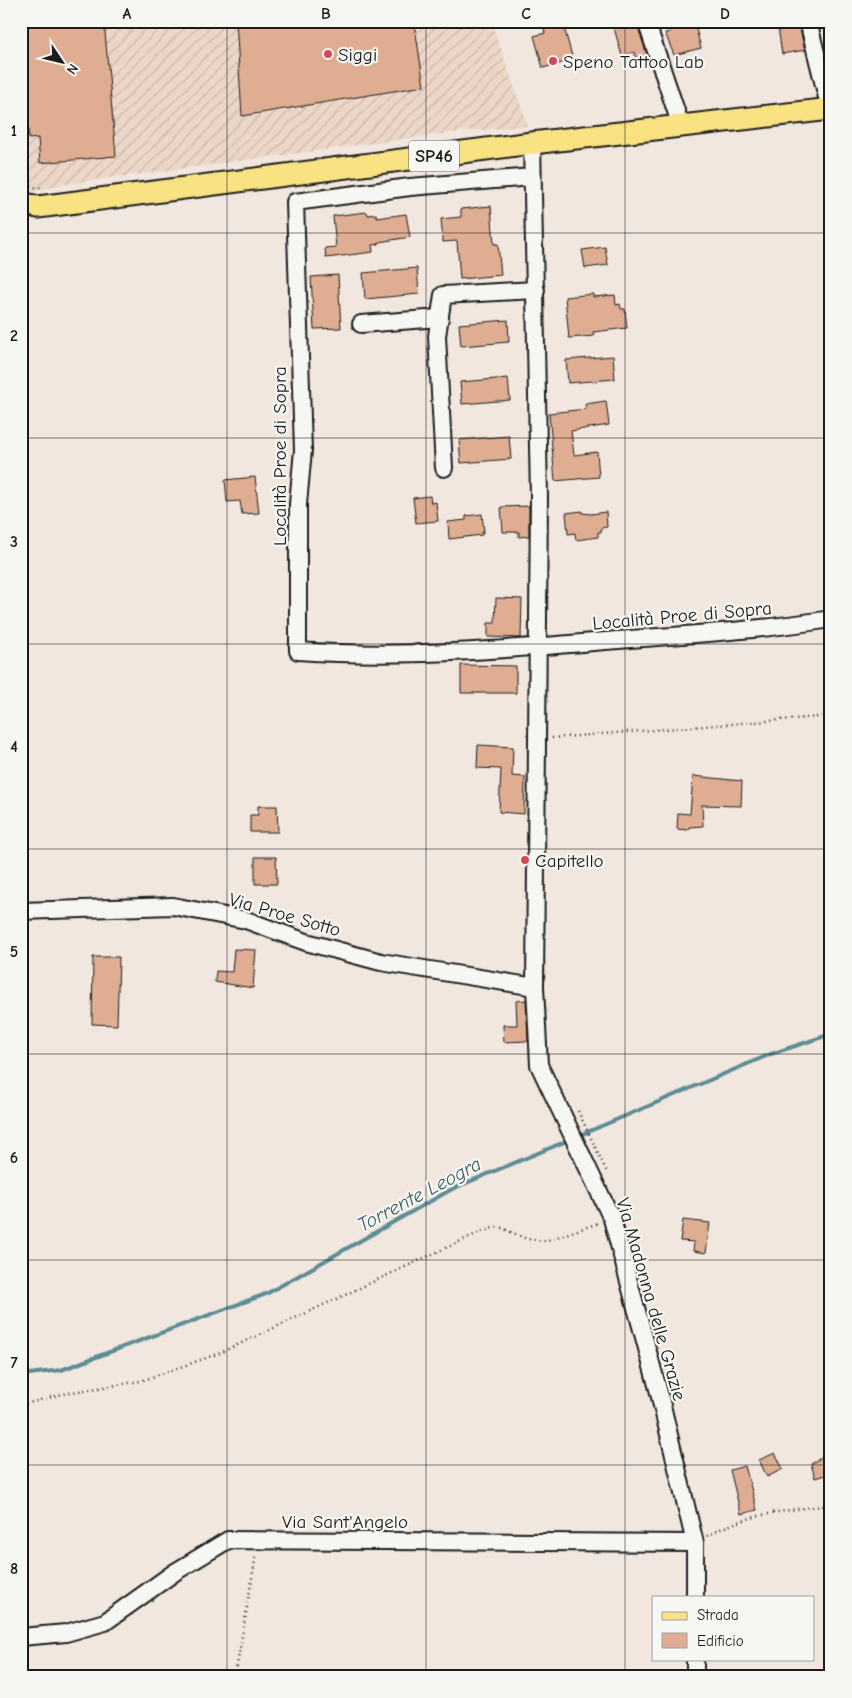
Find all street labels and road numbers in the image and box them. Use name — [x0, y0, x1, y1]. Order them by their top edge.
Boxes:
road number: SP46 — [409, 140, 459, 172]
street label: Località Proe di Sopra — [269, 366, 291, 546]
street label: Località Proe di Sopra — [592, 597, 773, 635]
street label: Via Proe Sotto — [226, 889, 343, 941]
street label: Via Madonna delle Grazie — [612, 1195, 691, 1403]
street label: Via Sant'Angelo — [282, 1511, 408, 1533]

